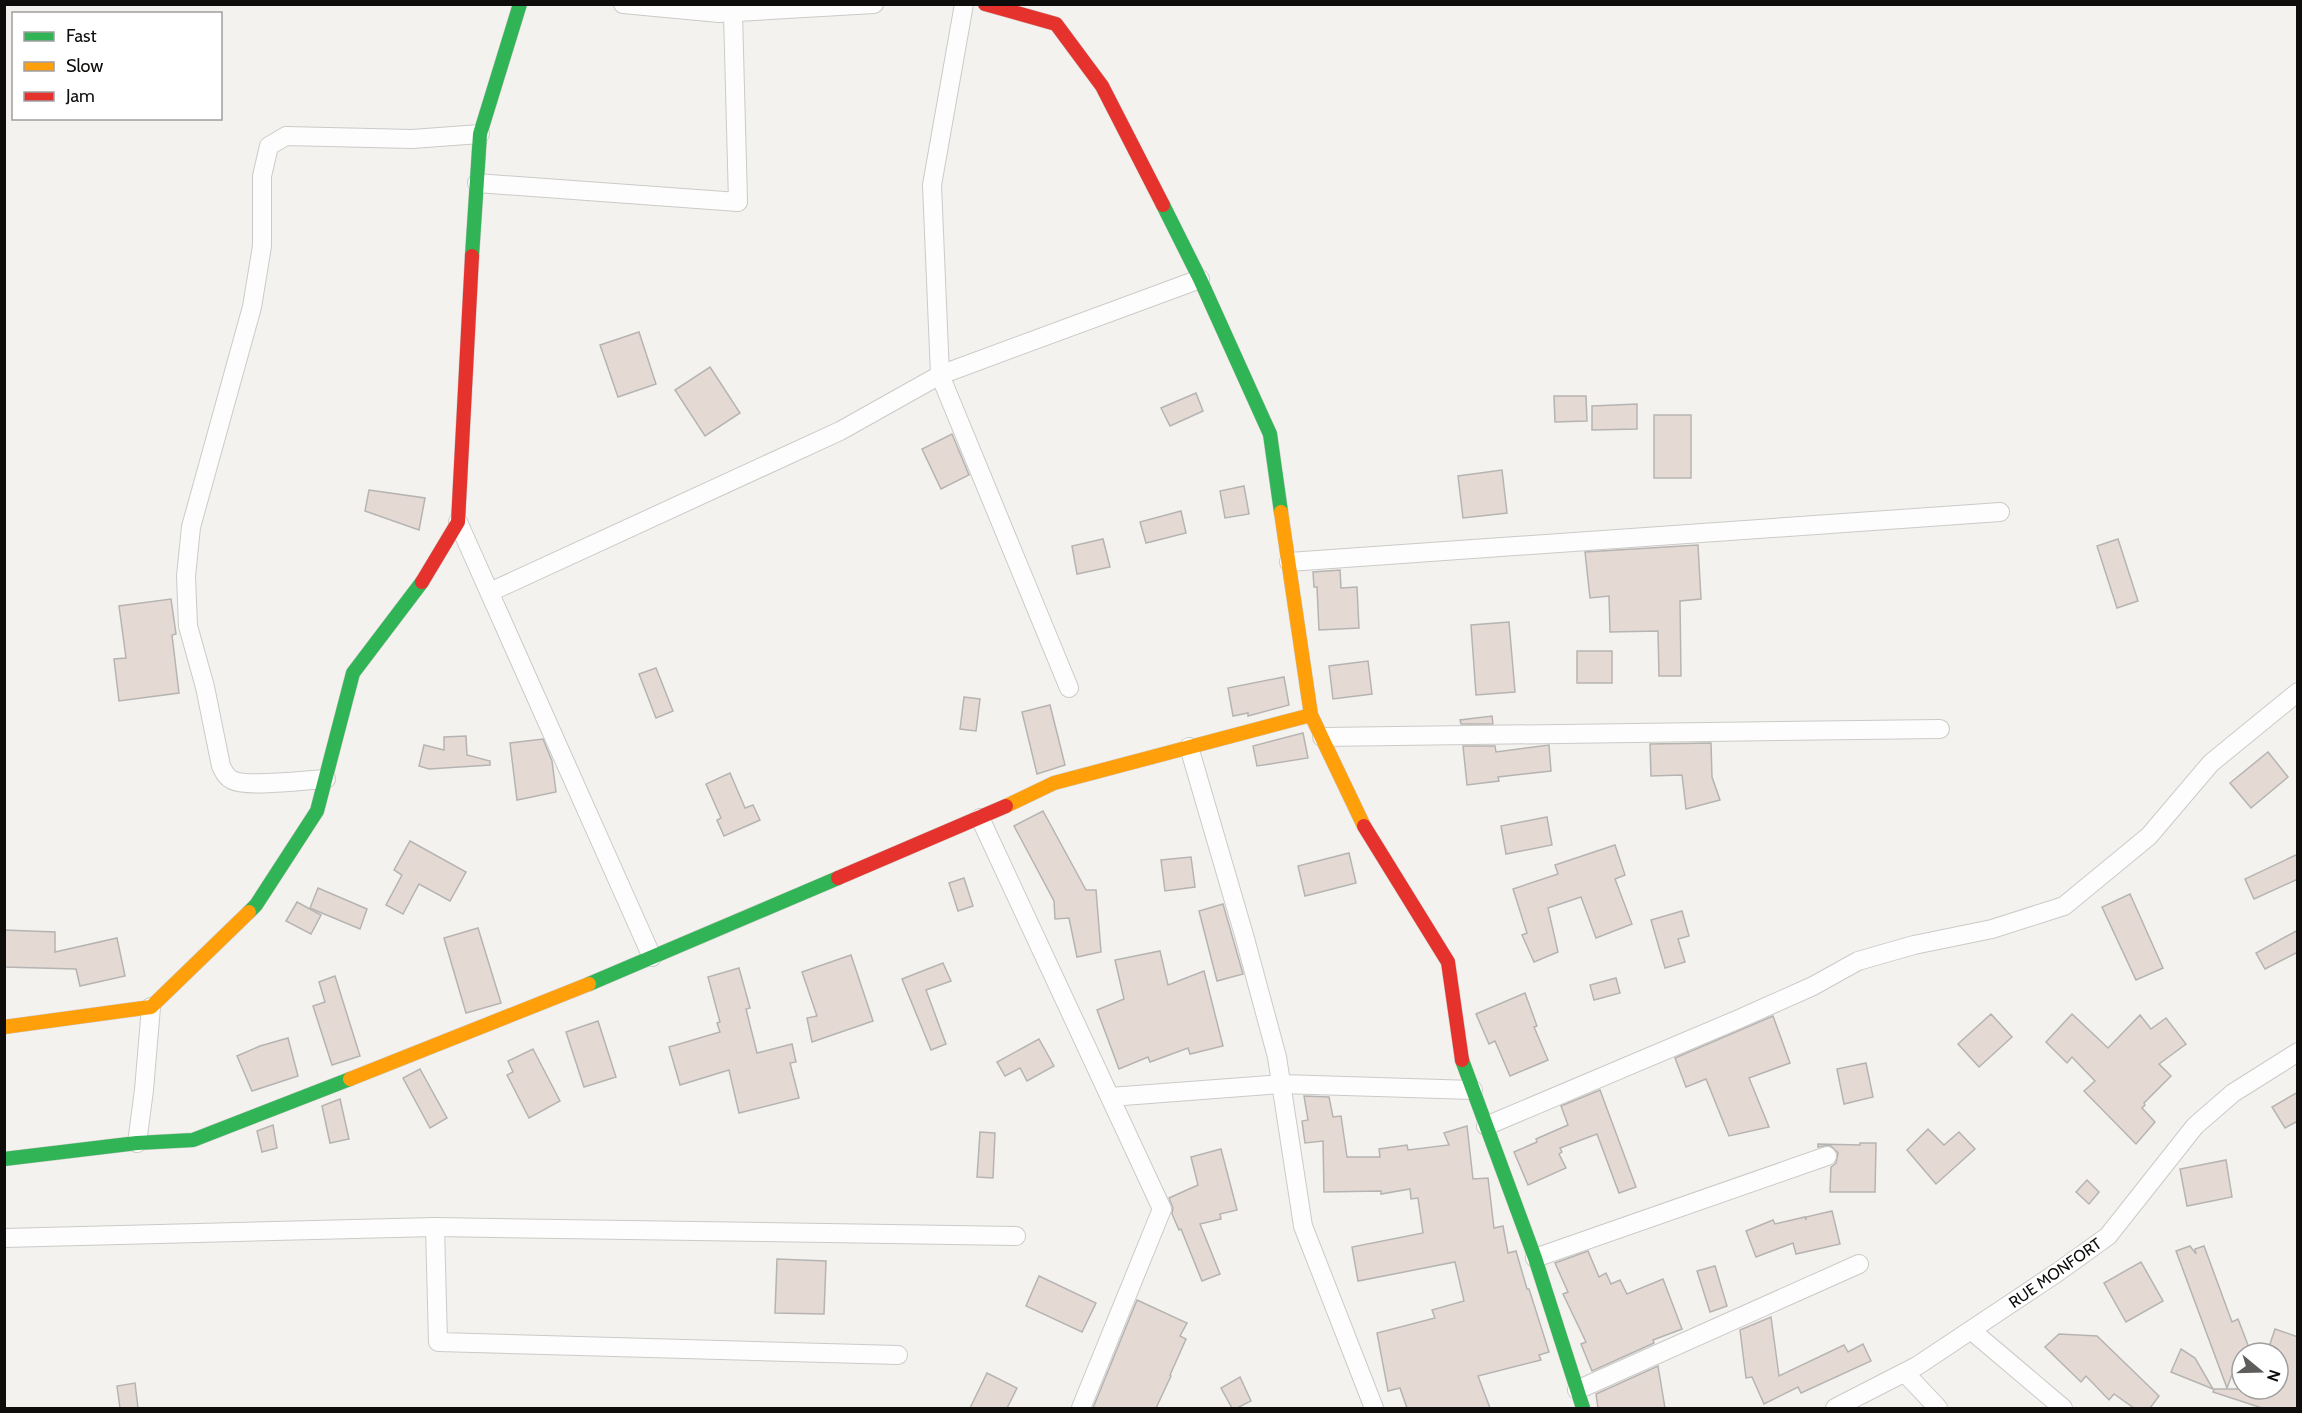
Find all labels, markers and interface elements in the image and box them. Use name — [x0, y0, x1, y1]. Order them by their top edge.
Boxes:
legend — [12, 12, 222, 120]
text: Fast — [66, 25, 97, 47]
text: Slow — [66, 55, 103, 77]
text: Jam — [65, 85, 95, 107]
street label: RUE MONFORT — [2005, 1234, 2105, 1312]
north arrow — [2230, 1341, 2290, 1401]
text: N — [2263, 1367, 2285, 1384]

